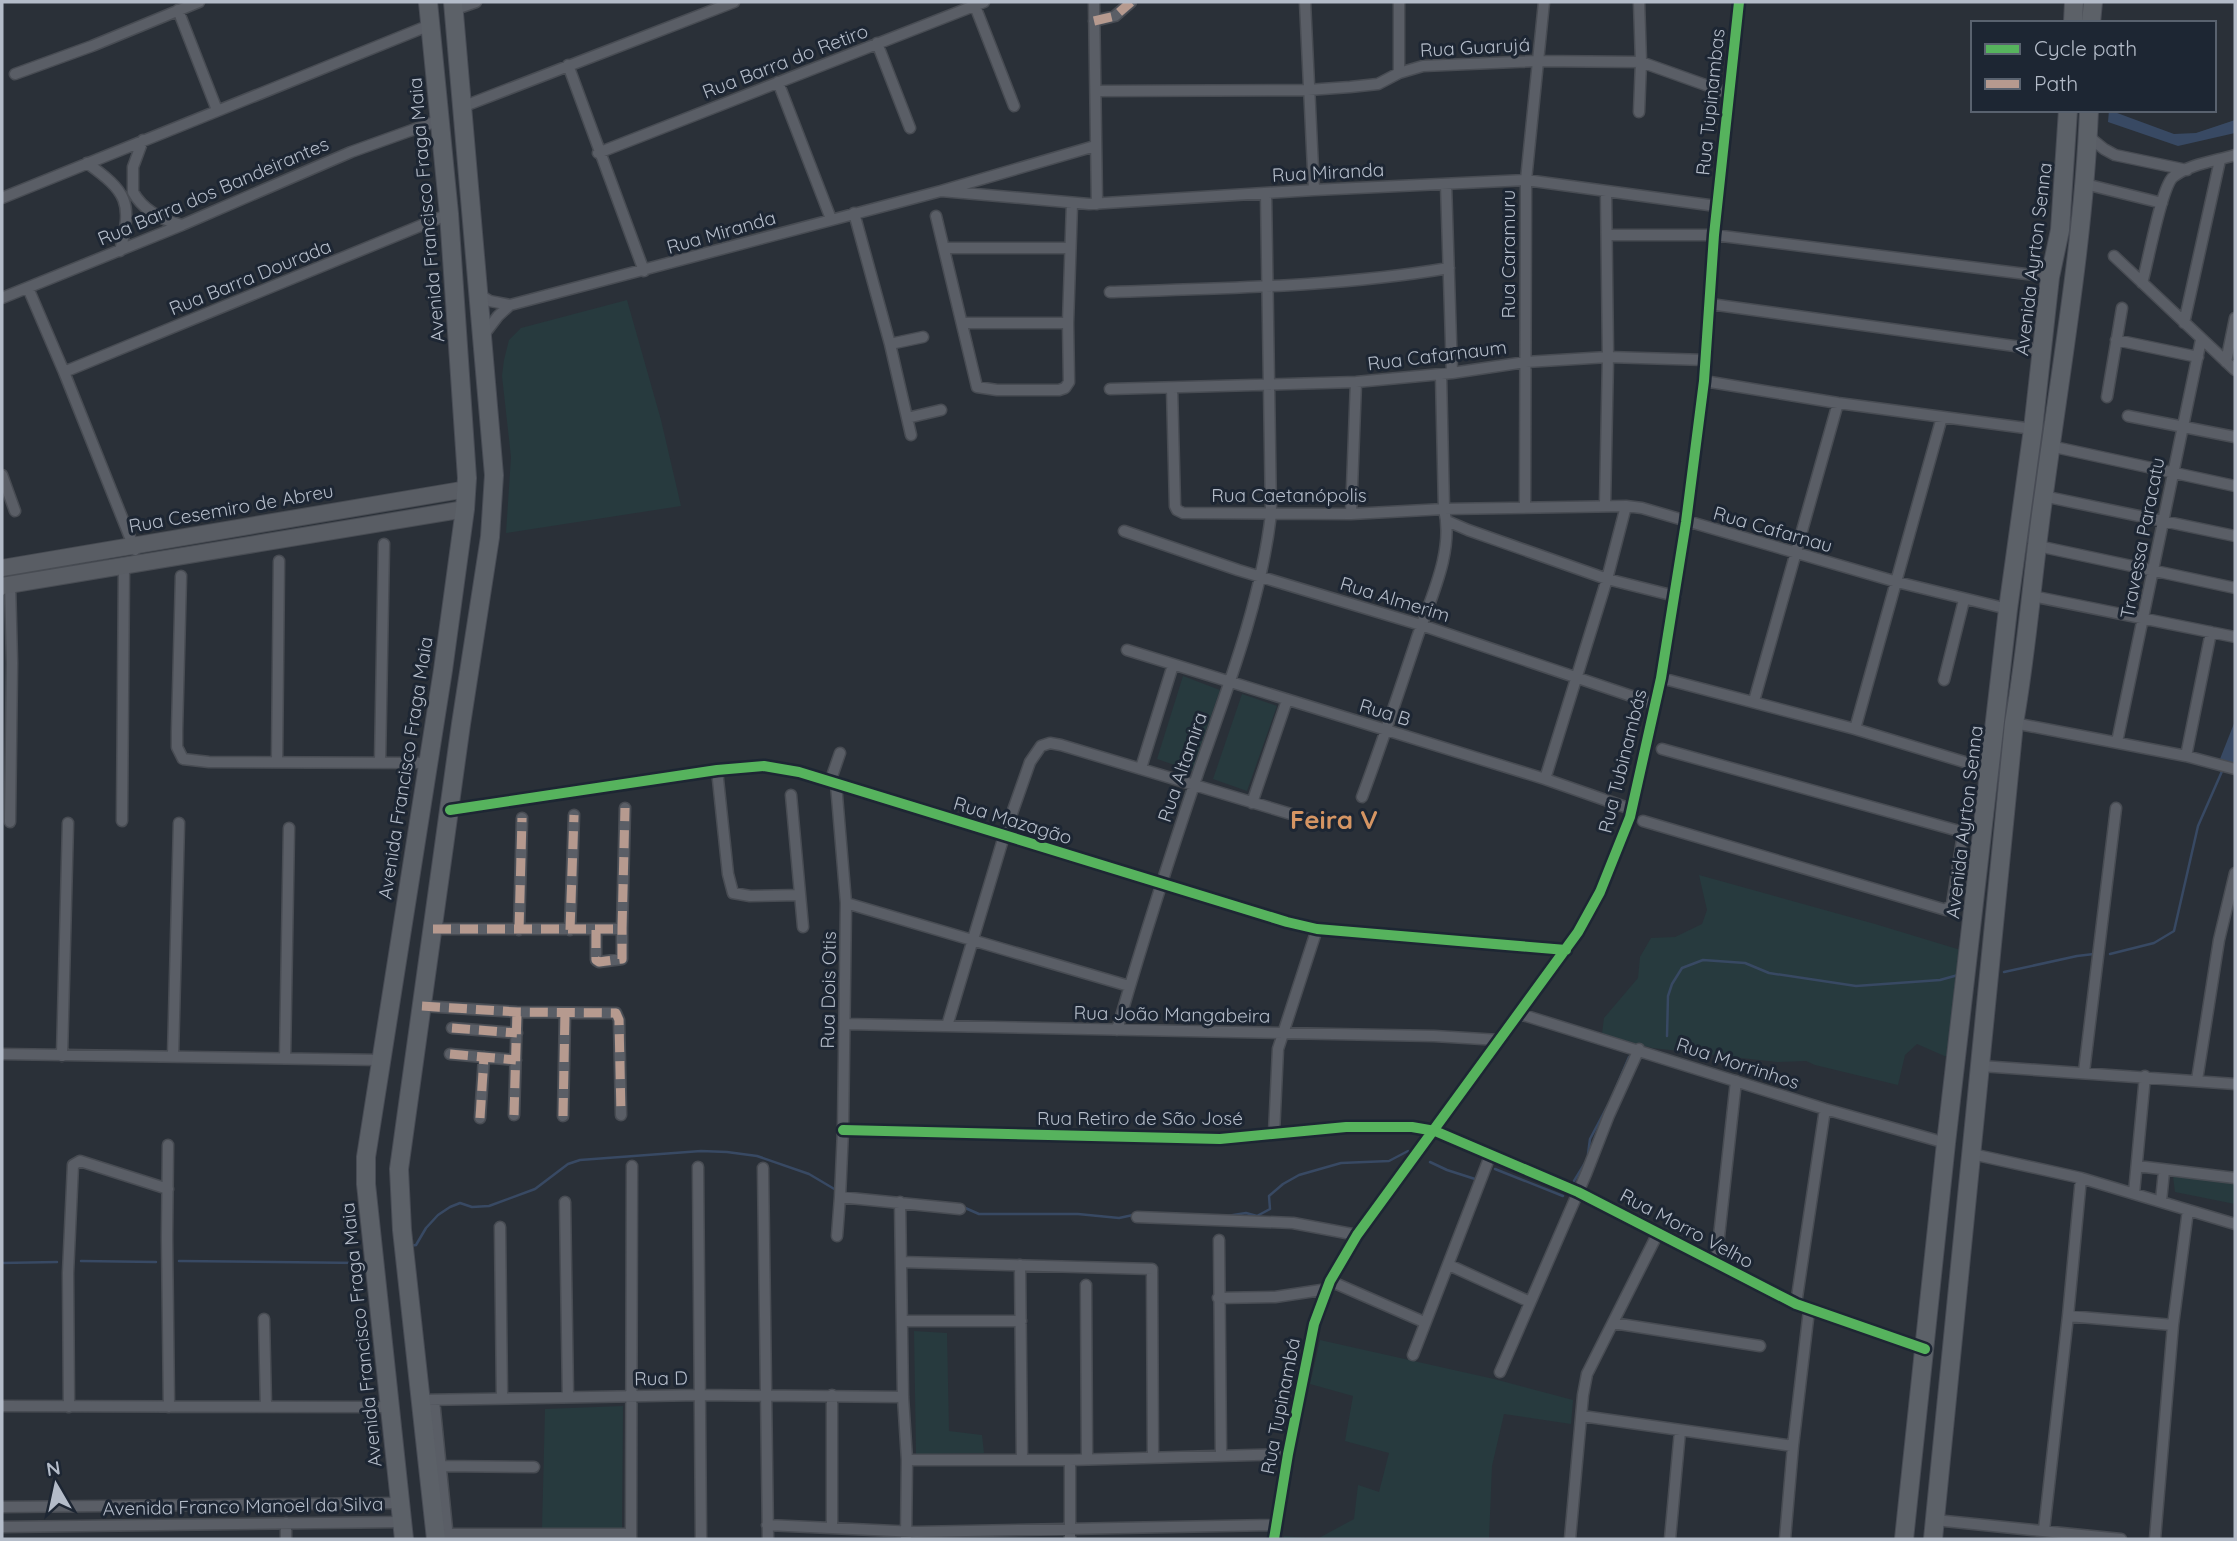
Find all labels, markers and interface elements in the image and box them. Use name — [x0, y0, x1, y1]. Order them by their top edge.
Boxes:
street label: Rua Barra do Retiro — [699, 18, 871, 104]
legend — [1971, 21, 2216, 112]
street label: Rua Tupinambas — [1690, 27, 1730, 177]
street label: Rua Guarujá — [1419, 32, 1531, 62]
text: Cycle path — [2034, 35, 2137, 61]
text: Path — [2034, 70, 2078, 96]
street label: Avenida Francisco Fraga Maia — [402, 77, 450, 343]
street label: Rua Barra dos Bandeirantes — [94, 131, 332, 251]
street label: Rua Miranda — [1271, 157, 1385, 187]
street label: Avenida Ayrton Senna — [2009, 161, 2057, 357]
street label: Rua Caramuru — [1496, 190, 1520, 318]
street label: Rua Miranda — [664, 205, 778, 259]
street label: Rua Barra Dourada — [165, 234, 335, 320]
street label: Rua Cafarnaum — [1366, 335, 1508, 375]
street label: Travessa Paracatu — [2115, 455, 2169, 621]
street label: Rua Cesemiro de Abreu — [127, 478, 335, 538]
street label: Rua Caetanópolis — [1211, 483, 1367, 507]
street label: Rua Cafarnau — [1711, 501, 1835, 557]
street label: Rua Almerim — [1337, 571, 1453, 627]
street label: Avenida Francisco Fraga Maia — [372, 635, 438, 901]
street label: Rua Tubinambás — [1593, 687, 1651, 835]
street label: Rua B — [1356, 693, 1414, 731]
street label: Rua Altamira — [1152, 709, 1212, 825]
street label: Avenida Ayrton Senna — [1940, 724, 1988, 920]
street label: Rua Mazagão — [951, 791, 1075, 849]
district label: Feira V — [1290, 803, 1378, 836]
street label: Rua Dois Otis — [815, 931, 841, 1049]
street label: Rua João Mangabeira — [1073, 1000, 1271, 1028]
street label: Rua Morrinhos — [1673, 1032, 1803, 1094]
street label: Rua Retiro de São José — [1037, 1106, 1243, 1130]
street label: Rua Morro Velho — [1616, 1183, 1758, 1273]
street label: Avenida Francisco Fraga Maia — [335, 1202, 387, 1468]
street label: Rua Tupinambá — [1255, 1336, 1305, 1476]
street label: Rua D — [634, 1366, 688, 1390]
north arrow — [21, 1450, 91, 1520]
text: N — [45, 1455, 62, 1481]
street label: Avenida Franco Manoel da Silva — [102, 1492, 384, 1520]

